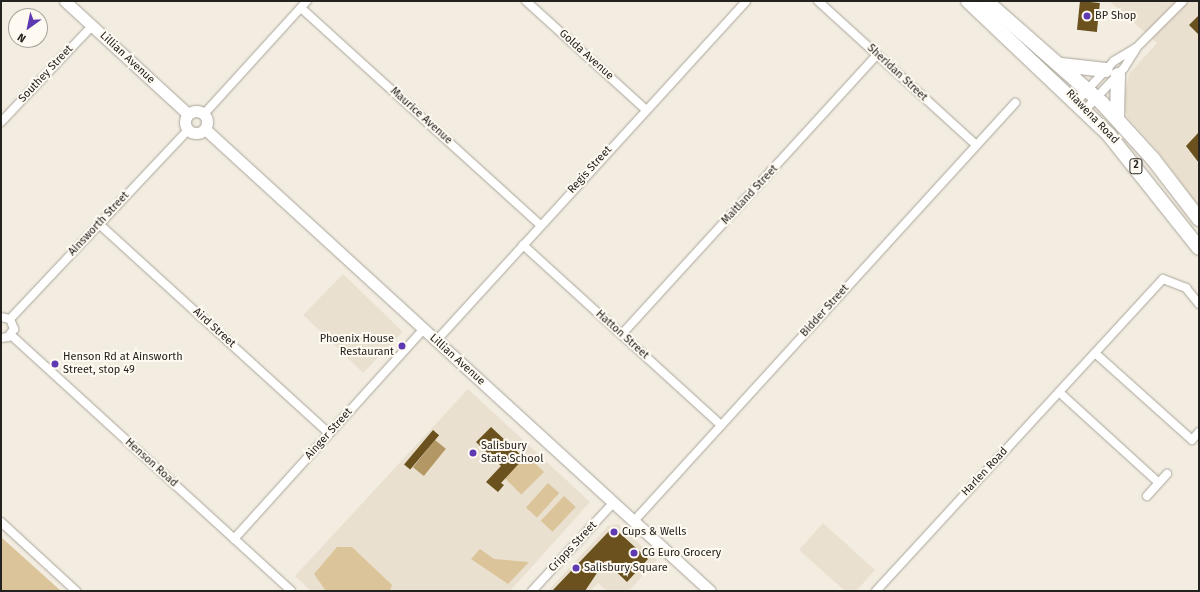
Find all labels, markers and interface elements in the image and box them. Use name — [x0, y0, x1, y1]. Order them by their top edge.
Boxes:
north arrow — [8, 8, 48, 48]
place label: BP Shop — [1095, 9, 1136, 23]
marker: BP Shop — [1082, 11, 1092, 21]
street label: Golda Avenue — [556, 27, 616, 83]
street label: Lillian Avenue — [97, 29, 157, 87]
text: N — [15, 30, 28, 45]
street label: Sheridan Street — [864, 42, 930, 104]
street label: Southey Street — [16, 43, 76, 105]
street label: Maurice Avenue — [387, 85, 455, 147]
street label: Riawena Road — [1063, 87, 1121, 147]
street label: Regis Street — [565, 144, 615, 196]
road number: 2 — [1129, 158, 1143, 174]
street label: Maitland Street — [719, 163, 781, 227]
street label: Ainsworth Street — [66, 189, 132, 259]
street label: Bidder Street — [798, 282, 852, 340]
street label: Aird Street — [190, 305, 238, 351]
street label: Hatton Street — [593, 308, 651, 362]
street label: Lillian Avenue — [427, 332, 487, 388]
place label: Phoenix House Restaurant — [320, 333, 394, 359]
marker: Phoenix House Restaurant — [397, 341, 407, 351]
place label: Henson Rd at Ainsworth Street, stop 49 — [63, 351, 183, 377]
marker: Henson Rd at Ainsworth Street, stop 49 — [50, 359, 60, 369]
street label: Ainger Street — [303, 406, 355, 462]
street label: Henson Road — [122, 436, 180, 490]
place label: Salisbury State School — [481, 440, 543, 466]
street label: Harlen Road — [959, 445, 1011, 499]
marker: Salisbury State School — [468, 448, 478, 458]
street label: Cripps Street — [546, 519, 600, 575]
place label: Cups & Wells — [622, 525, 686, 539]
marker: Cups & Wells — [609, 527, 619, 537]
place label: CG Euro Grocery — [642, 546, 721, 560]
marker: CG Euro Grocery — [629, 548, 639, 558]
place label: Salisbury Square — [584, 561, 668, 575]
marker: Salisbury Square — [571, 563, 581, 573]

